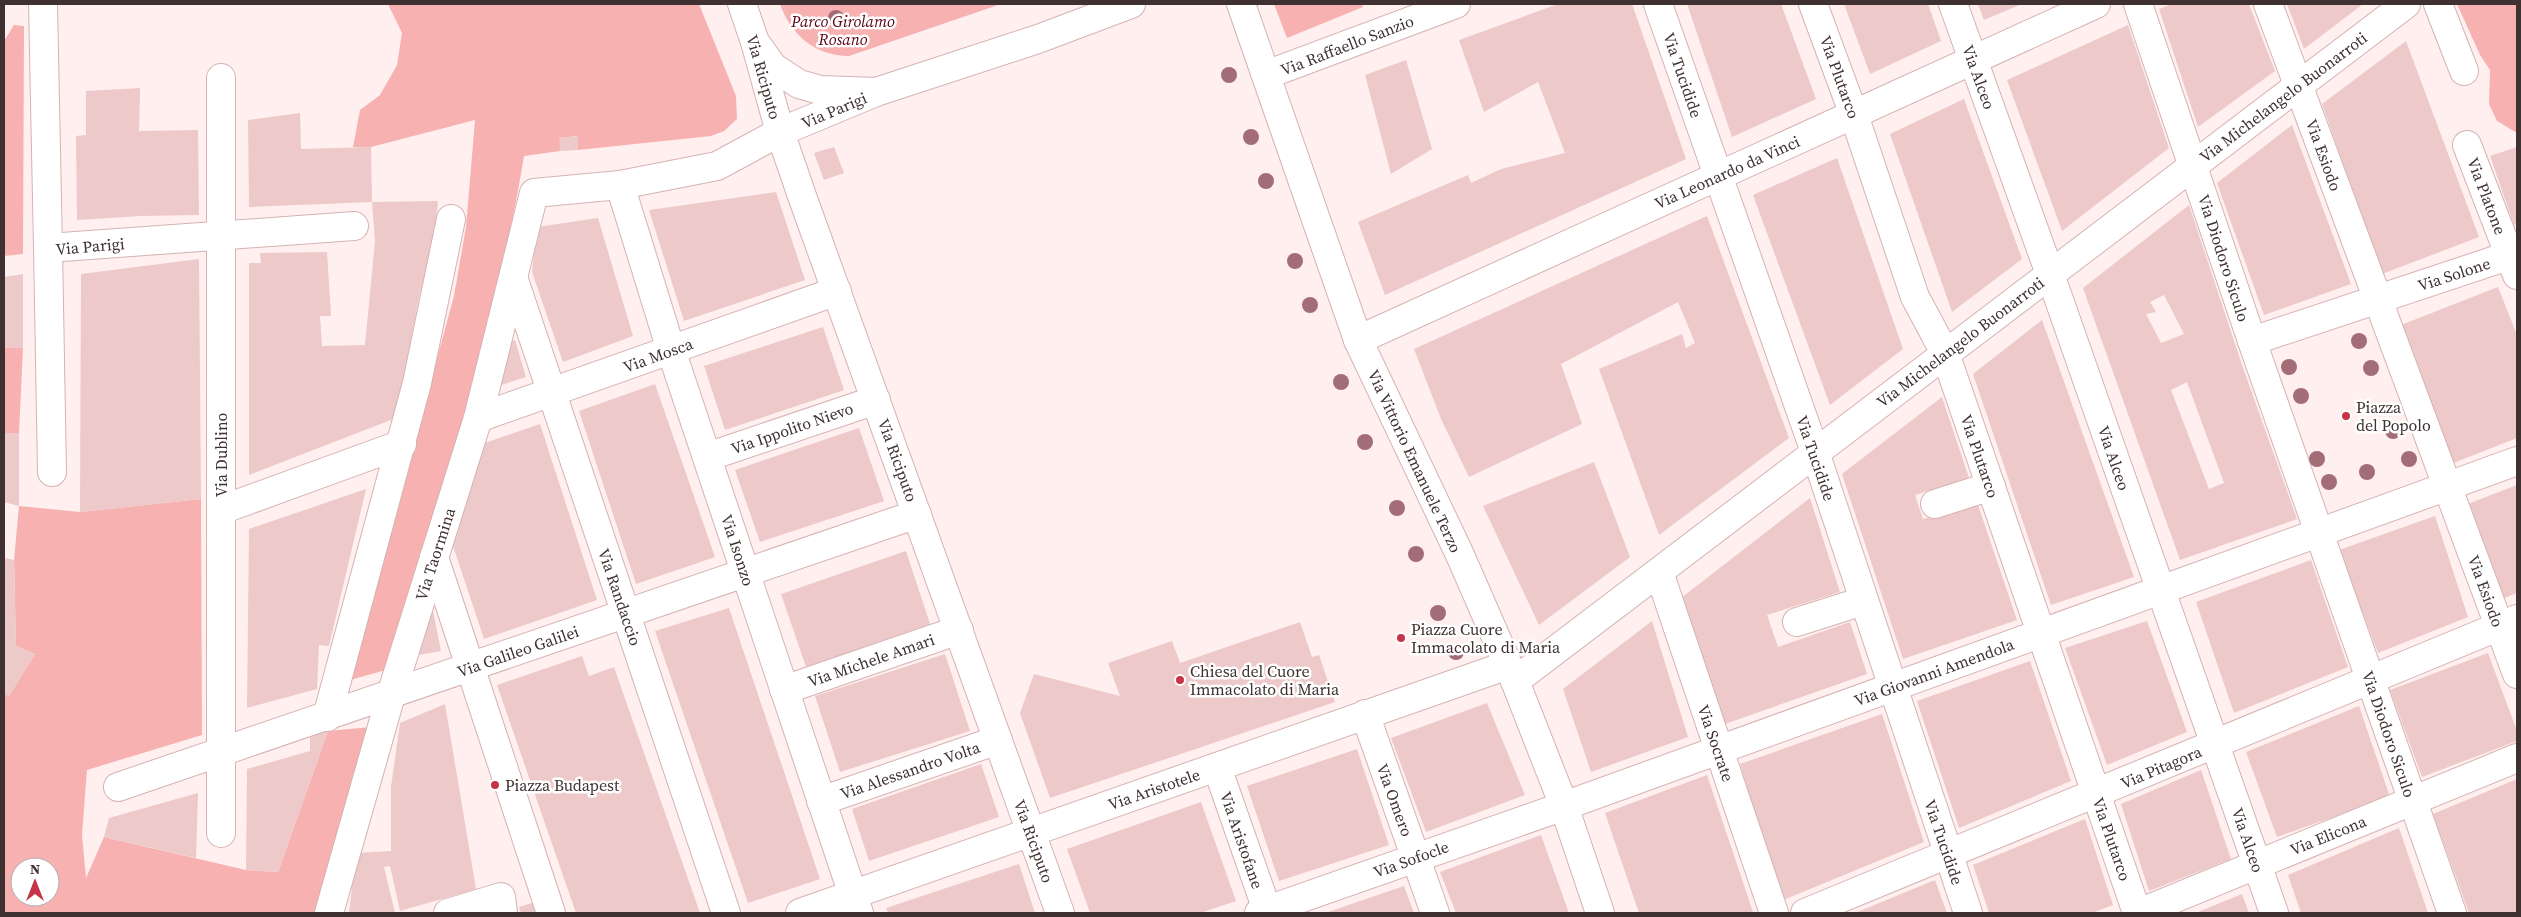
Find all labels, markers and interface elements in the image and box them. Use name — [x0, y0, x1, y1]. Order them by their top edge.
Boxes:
street label: Via Raffaello Sanzio — [1277, 9, 1417, 81]
park label: Parco Girolamo Rosano — [790, 10, 895, 50]
street label: Via Michelangelo Buonarroti — [2195, 27, 2372, 167]
street label: Via Tucidide — [1658, 29, 1708, 121]
street label: Via Riciputo — [741, 32, 787, 122]
street label: Via Plutarco — [1815, 32, 1865, 122]
street label: Via Alceo — [1957, 42, 2001, 112]
street label: Via Parigi — [798, 86, 870, 134]
street label: Via Esiodo — [2301, 116, 2347, 194]
street label: Via Leonardo da Vinci — [1651, 130, 1803, 214]
street label: Via Platone — [2462, 154, 2512, 238]
street label: Via Diodoro Siculo — [2193, 192, 2255, 325]
street label: Via Parigi — [55, 232, 126, 260]
street label: Via Solone — [2415, 252, 2493, 296]
street label: Via Michelangelo Buonarroti — [1872, 272, 2049, 412]
street label: Via Mosca — [620, 332, 697, 378]
street label: Via Vittorio Emanuele Terzo — [1363, 366, 1467, 556]
place label: Piazza del Popolo — [2356, 396, 2431, 436]
street label: Via Ippolito Nievo — [728, 397, 856, 459]
marker: Piazza del Popolo — [2340, 410, 2352, 422]
street label: Via Plutarco — [1955, 411, 2005, 501]
street label: Via Dublino — [210, 412, 232, 497]
street label: Via Tucidide — [1791, 412, 1841, 504]
street label: Via Riciputo — [873, 415, 923, 505]
street label: Via Alceo — [2093, 423, 2135, 493]
street label: Via Taormina — [410, 504, 461, 603]
street label: Via Isonzo — [716, 511, 760, 589]
street label: Via Randaccio — [593, 546, 647, 649]
street label: Via Esiodo — [2463, 552, 2509, 630]
place label: Piazza Cuore Immacolato di Maria — [1411, 618, 1561, 658]
street label: Via Galileo Galilei — [454, 620, 582, 682]
street label: Via Michele Amari — [805, 628, 938, 692]
marker: Piazza Cuore Immacolato di Maria — [1395, 632, 1407, 644]
street label: Via Giovanni Amendola — [1851, 633, 2018, 711]
place label: Chiesa del Cuore Immacolato di Maria — [1190, 660, 1340, 700]
street label: Via Diodoro Siculo — [2357, 668, 2421, 800]
marker: Chiesa del Cuore Immacolato di Maria — [1174, 674, 1186, 686]
street label: Via Socrate — [1693, 702, 1739, 784]
street label: Via Alessandro Volta — [837, 736, 984, 804]
street label: Via Pitagora — [2117, 740, 2206, 794]
street label: Via Omero — [1372, 760, 1418, 840]
street label: Via Aristotele — [1105, 763, 1203, 815]
place label: Piazza Budapest — [505, 774, 620, 796]
marker: Piazza Budapest — [489, 779, 501, 791]
street label: Via Aristofane — [1215, 788, 1269, 892]
street label: Via Plutarco — [2087, 794, 2137, 884]
street label: Via Riciputo — [1009, 796, 1059, 886]
street label: Via Tucidide — [1919, 796, 1969, 888]
street label: Via Alceo — [2227, 805, 2269, 875]
street label: Via Elicona — [2287, 809, 2370, 860]
street label: Via Sofocle — [1370, 835, 1452, 883]
north arrow — [10, 857, 60, 907]
text: N — [30, 859, 40, 879]

